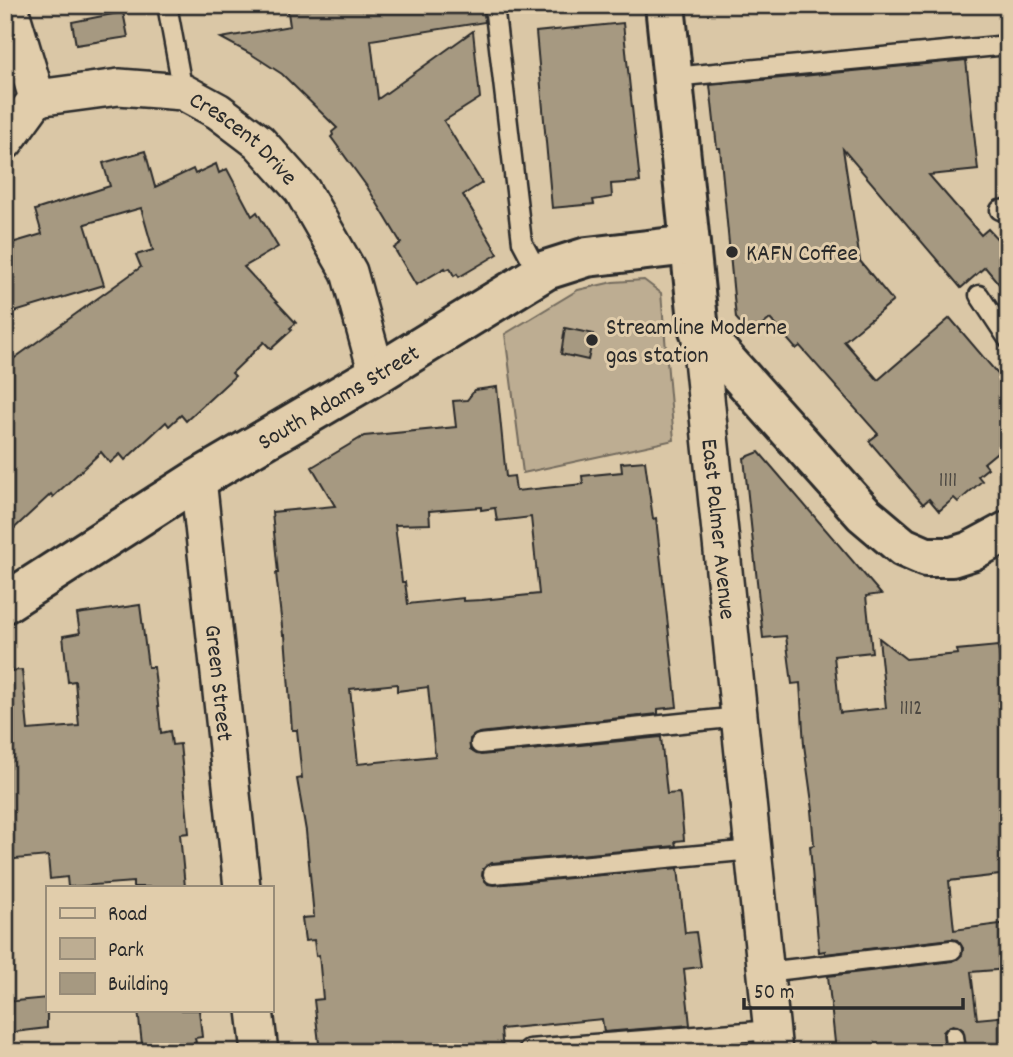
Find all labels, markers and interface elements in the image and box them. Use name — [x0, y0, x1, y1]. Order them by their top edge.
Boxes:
street label: Crescent Drive — [182, 84, 304, 194]
place label: KAFN Coffee — [746, 238, 858, 272]
marker: KAFN Coffee — [724, 244, 740, 260]
place label: Streamline Moderne gas station — [606, 312, 787, 374]
marker: Streamline Moderne gas station — [584, 332, 600, 348]
street label: South Adams Street — [252, 338, 427, 460]
street label: East Palmer Avenue — [690, 437, 743, 621]
house number: 1111 — [939, 467, 957, 497]
street label: Green Street — [194, 623, 240, 743]
house number: 1112 — [900, 695, 922, 725]
legend — [46, 886, 273, 1012]
text: Road — [108, 901, 147, 931]
text: Park — [108, 937, 144, 967]
scale bar — [744, 966, 962, 1010]
text: Building — [108, 971, 168, 1001]
text: 50 m — [754, 979, 794, 1009]

